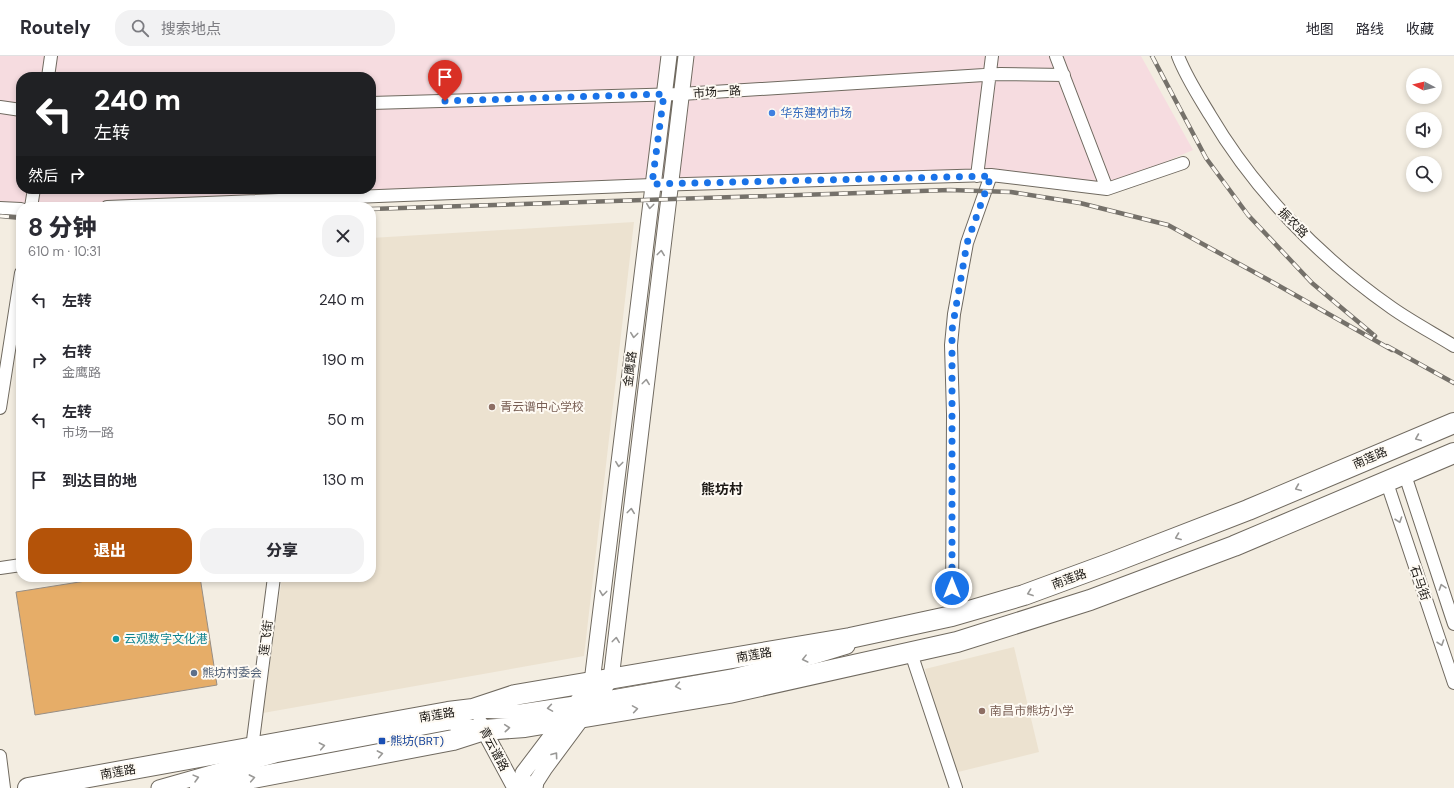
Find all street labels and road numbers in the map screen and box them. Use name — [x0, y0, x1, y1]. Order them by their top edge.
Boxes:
street label: 市场一路 — [692, 82, 742, 102]
street label: 振农路 — [1275, 205, 1311, 241]
street label: 金鹰路 — [620, 350, 640, 388]
street label: 南莲路 — [1350, 444, 1390, 472]
street label: 石马街 — [1407, 563, 1433, 603]
street label: 南莲路 — [1049, 565, 1089, 593]
street label: 莲飞街 — [256, 619, 276, 657]
street label: 南莲路 — [735, 644, 773, 666]
street label: 南莲路 — [418, 704, 456, 726]
street label: 青云谱路 — [476, 724, 512, 774]
street label: 南莲路 — [99, 761, 137, 783]

